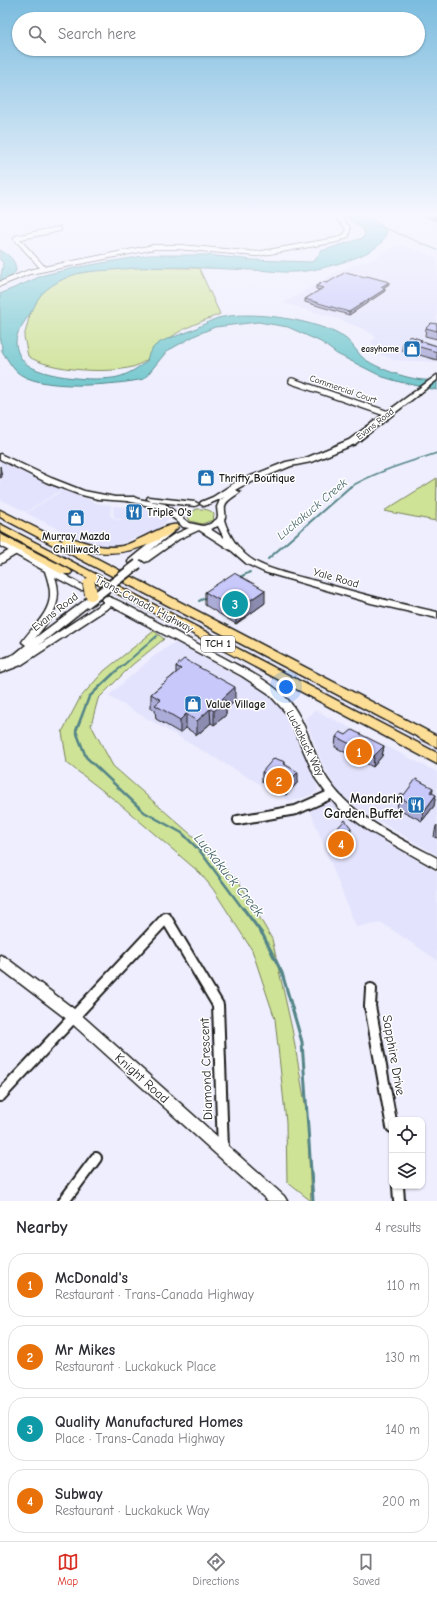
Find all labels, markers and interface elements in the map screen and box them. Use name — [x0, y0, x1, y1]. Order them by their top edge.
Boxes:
search box — [12, 12, 425, 56]
icon: search — [26, 23, 48, 45]
text: Search here — [58, 25, 136, 43]
shop icon: easyhome — [402, 339, 422, 359]
place label: easyhome — [361, 344, 400, 354]
street label: Commercial Court — [308, 373, 378, 405]
street label: Evans Road — [354, 406, 396, 442]
shop icon: Thrifty Boutique — [196, 468, 216, 488]
place label: Thrifty Boutique — [219, 472, 295, 485]
water label: Luckakuck Creek — [274, 475, 350, 542]
restaurant icon: Triple O's — [124, 502, 144, 522]
place label: Triple O's — [147, 506, 192, 519]
shop icon: Murray Mazda Chilliwack — [66, 508, 86, 528]
place label: Murray Mazda Chilliwack — [42, 530, 110, 556]
street label: Yale Road — [312, 565, 360, 591]
street label: Trans-Canada Highway — [93, 573, 195, 635]
pin: 3 — [222, 589, 248, 619]
street label: Evans Road — [29, 590, 81, 634]
road number: TCH 1 — [201, 636, 235, 652]
your location — [276, 677, 296, 697]
shop icon: Value Village — [183, 694, 203, 714]
place label: Value Village — [206, 698, 266, 711]
street label: Luckakuck Way — [283, 708, 327, 778]
pin: 1 — [346, 737, 372, 767]
pin: 2 — [266, 766, 292, 796]
place label: Mandarin Garden Buffet — [324, 791, 404, 821]
restaurant icon: Mandarin Garden Buffet — [406, 795, 426, 815]
pin: 4 — [328, 829, 354, 859]
water label: Luckakuck Creek — [190, 830, 268, 920]
street label: Sapphire Drive — [380, 1014, 409, 1097]
street label: Diamond Crescent — [197, 1016, 215, 1120]
street label: Knight Road — [112, 1050, 172, 1106]
map controls — [389, 1117, 425, 1189]
button: locate — [389, 1117, 425, 1153]
button: layers — [389, 1153, 425, 1189]
text: Nearby — [16, 1218, 67, 1237]
text: 4 results — [375, 1220, 421, 1235]
text: McDonald's — [55, 1269, 128, 1287]
text: 1 — [27, 1278, 33, 1293]
text: 110 m — [387, 1278, 420, 1293]
text: Restaurant · Trans-Canada Highway — [55, 1287, 254, 1302]
text: Mr Mikes — [55, 1341, 115, 1359]
text: 2 — [27, 1350, 33, 1365]
text: 130 m — [385, 1350, 420, 1365]
text: Restaurant · Luckakuck Place — [55, 1359, 216, 1374]
text: Quality Manufactured Homes — [55, 1413, 243, 1431]
text: 3 — [27, 1422, 33, 1437]
text: 140 m — [386, 1422, 420, 1437]
text: Place · Trans-Canada Highway — [55, 1431, 225, 1446]
text: Subway — [55, 1485, 103, 1503]
text: 4 — [27, 1494, 33, 1509]
text: 200 m — [382, 1494, 420, 1509]
text: Restaurant · Luckakuck Way — [55, 1503, 209, 1518]
tab: Map — [57, 1551, 79, 1588]
tab: Directions — [193, 1551, 239, 1588]
tab: Saved — [353, 1551, 380, 1588]

